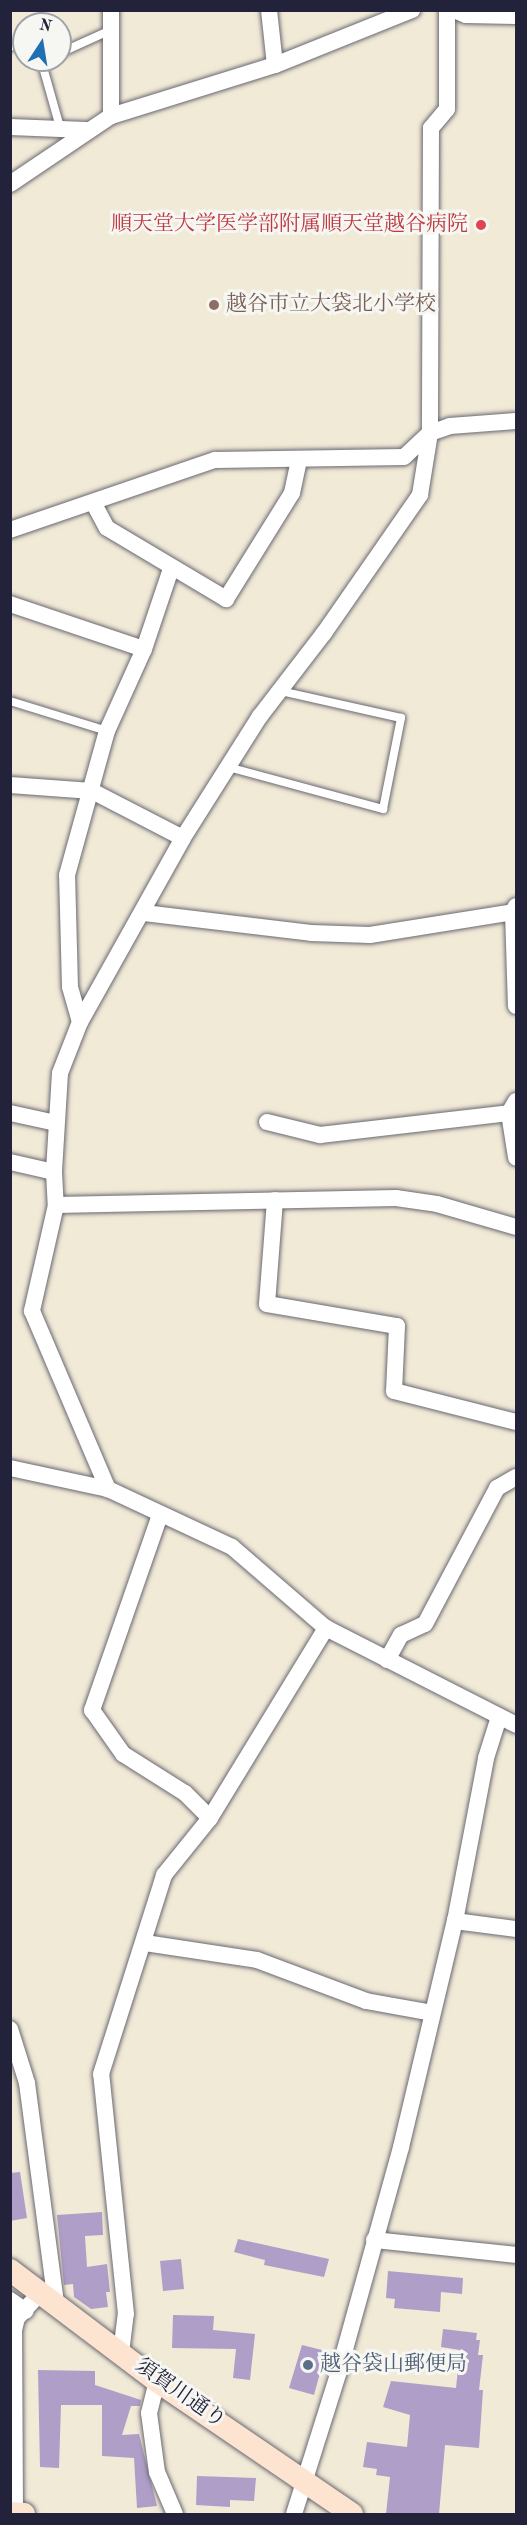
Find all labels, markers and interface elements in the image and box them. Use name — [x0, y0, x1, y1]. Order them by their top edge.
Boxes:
north arrow — [12, 12, 72, 72]
text: N — [38, 17, 53, 35]
place label: 順天堂大学医学部附属順天堂越谷病院 — [111, 212, 468, 238]
marker: 順天堂大学医学部附属順天堂越谷病院 — [472, 216, 490, 234]
place label: 越谷市立大袋北小学校 — [226, 292, 436, 318]
marker: 越谷市立大袋北小学校 — [207, 298, 221, 312]
place label: 越谷袋山郵便局 — [320, 2352, 467, 2378]
street label: 須賀川通り — [130, 2354, 230, 2434]
marker: 越谷袋山郵便局 — [301, 2358, 315, 2372]

